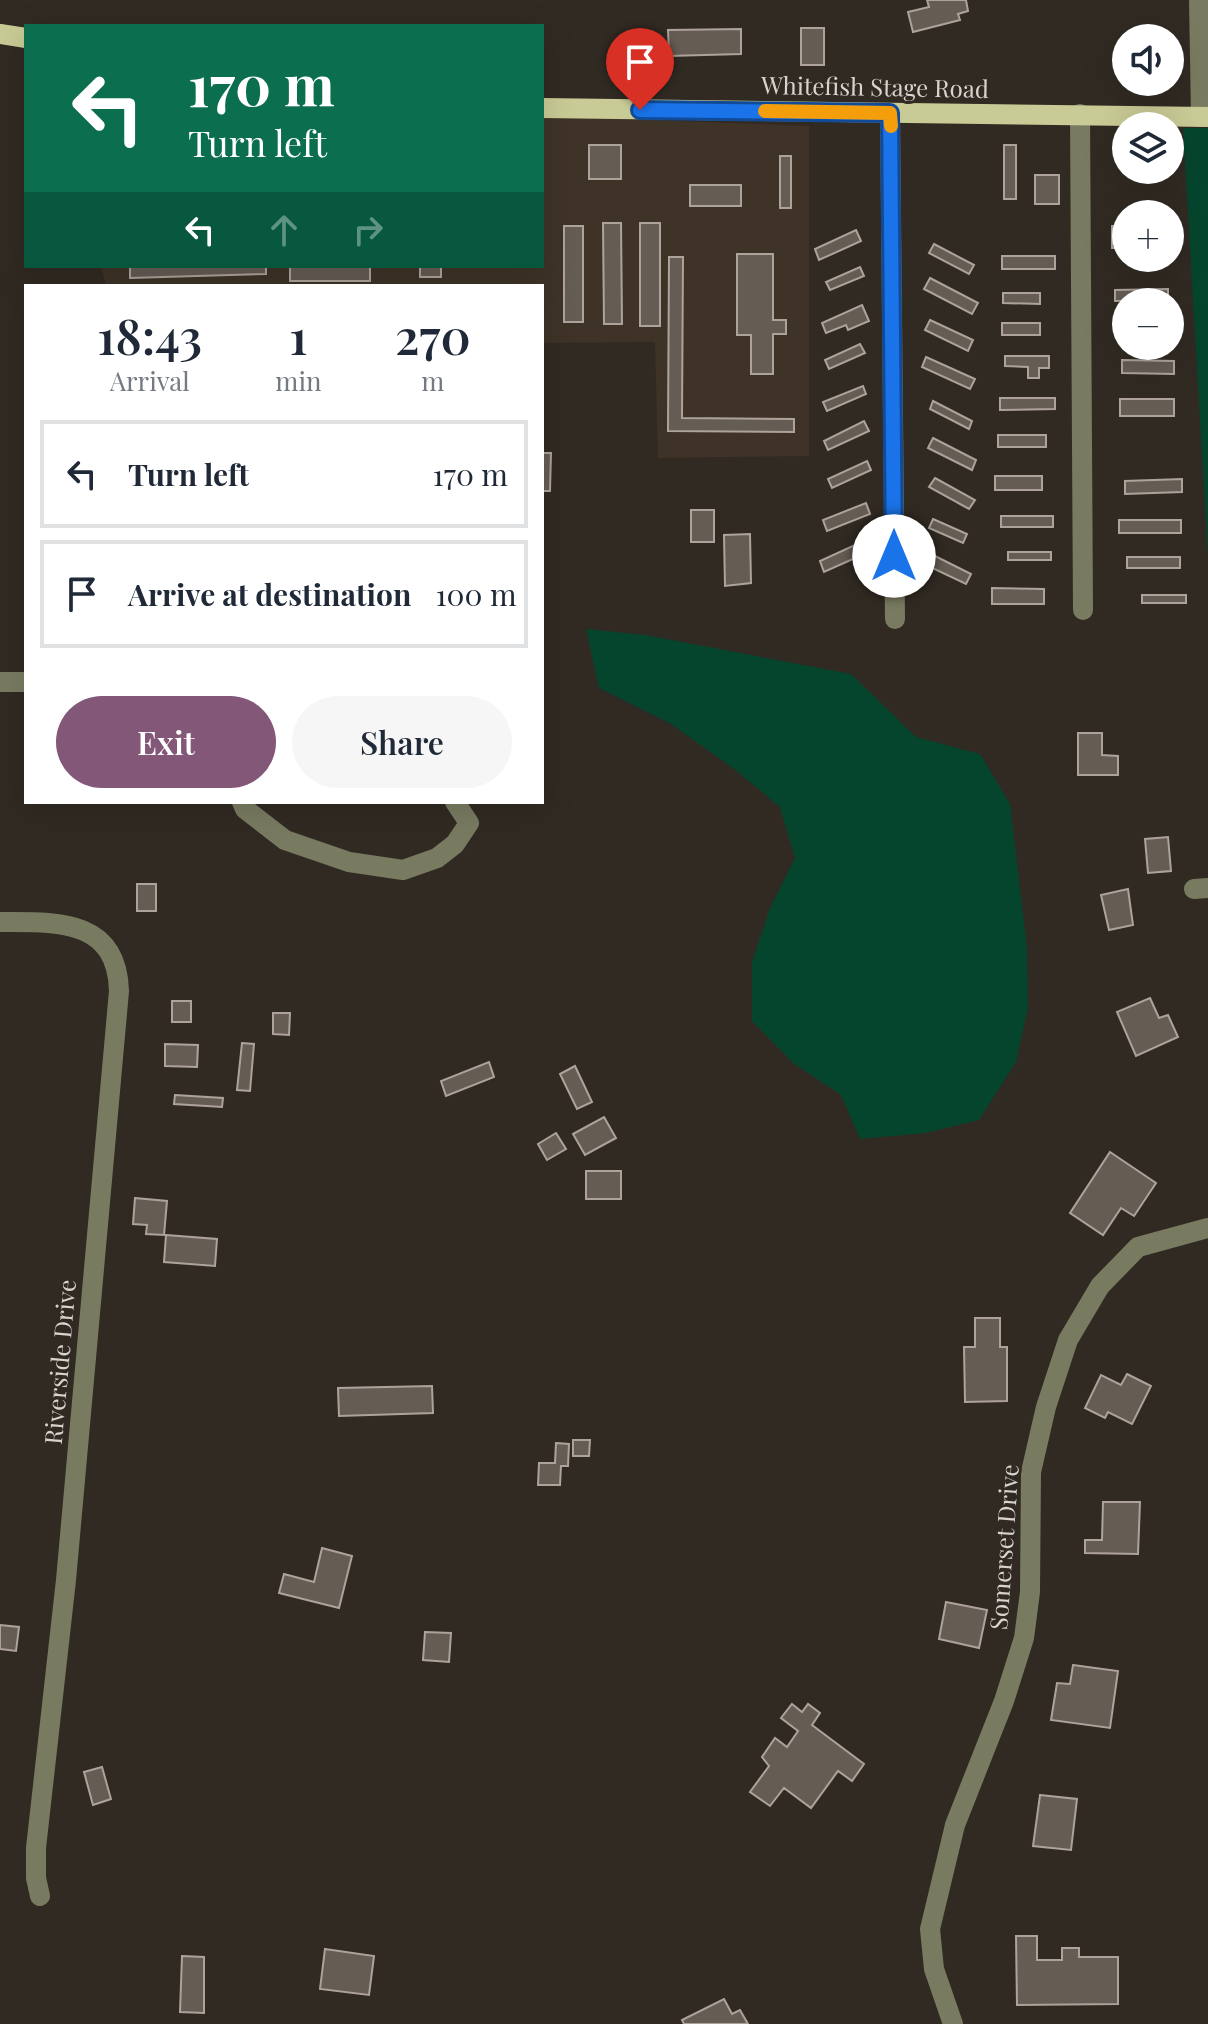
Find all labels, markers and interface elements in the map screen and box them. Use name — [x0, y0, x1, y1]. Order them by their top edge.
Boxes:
map controls — [1112, 24, 1184, 360]
button: sound — [1112, 24, 1184, 96]
pin — [606, 28, 674, 110]
icon: arrive — [618, 40, 662, 84]
text: 170 m — [188, 46, 335, 121]
icon: left — [56, 56, 160, 160]
street label: Whitefish Stage Road — [760, 68, 989, 104]
button: layers — [1112, 112, 1184, 184]
text: Turn left — [188, 118, 327, 166]
button: + — [1112, 200, 1184, 272]
icon: left — [178, 208, 222, 252]
icon: ahead — [262, 208, 306, 252]
icon: right — [346, 208, 390, 252]
button: − — [1112, 288, 1184, 360]
text: 18:43 — [97, 303, 202, 367]
text: 1 — [289, 303, 308, 367]
text: 270 — [395, 303, 471, 367]
text: Arrival — [110, 363, 190, 398]
text: min — [275, 363, 322, 398]
text: m — [421, 363, 444, 398]
icon: left — [60, 452, 104, 496]
text: Turn left — [128, 454, 249, 494]
text: 170 m — [433, 454, 508, 494]
position arrow — [852, 514, 936, 598]
icon: arrive — [60, 572, 104, 616]
text: Arrive at destination — [128, 574, 411, 614]
text: 100 m — [435, 574, 517, 614]
button: Exit — [56, 696, 276, 788]
button: Share — [292, 696, 512, 788]
street label: Riverside Drive — [36, 1278, 82, 1446]
street label: Somerset Drive — [981, 1463, 1025, 1631]

